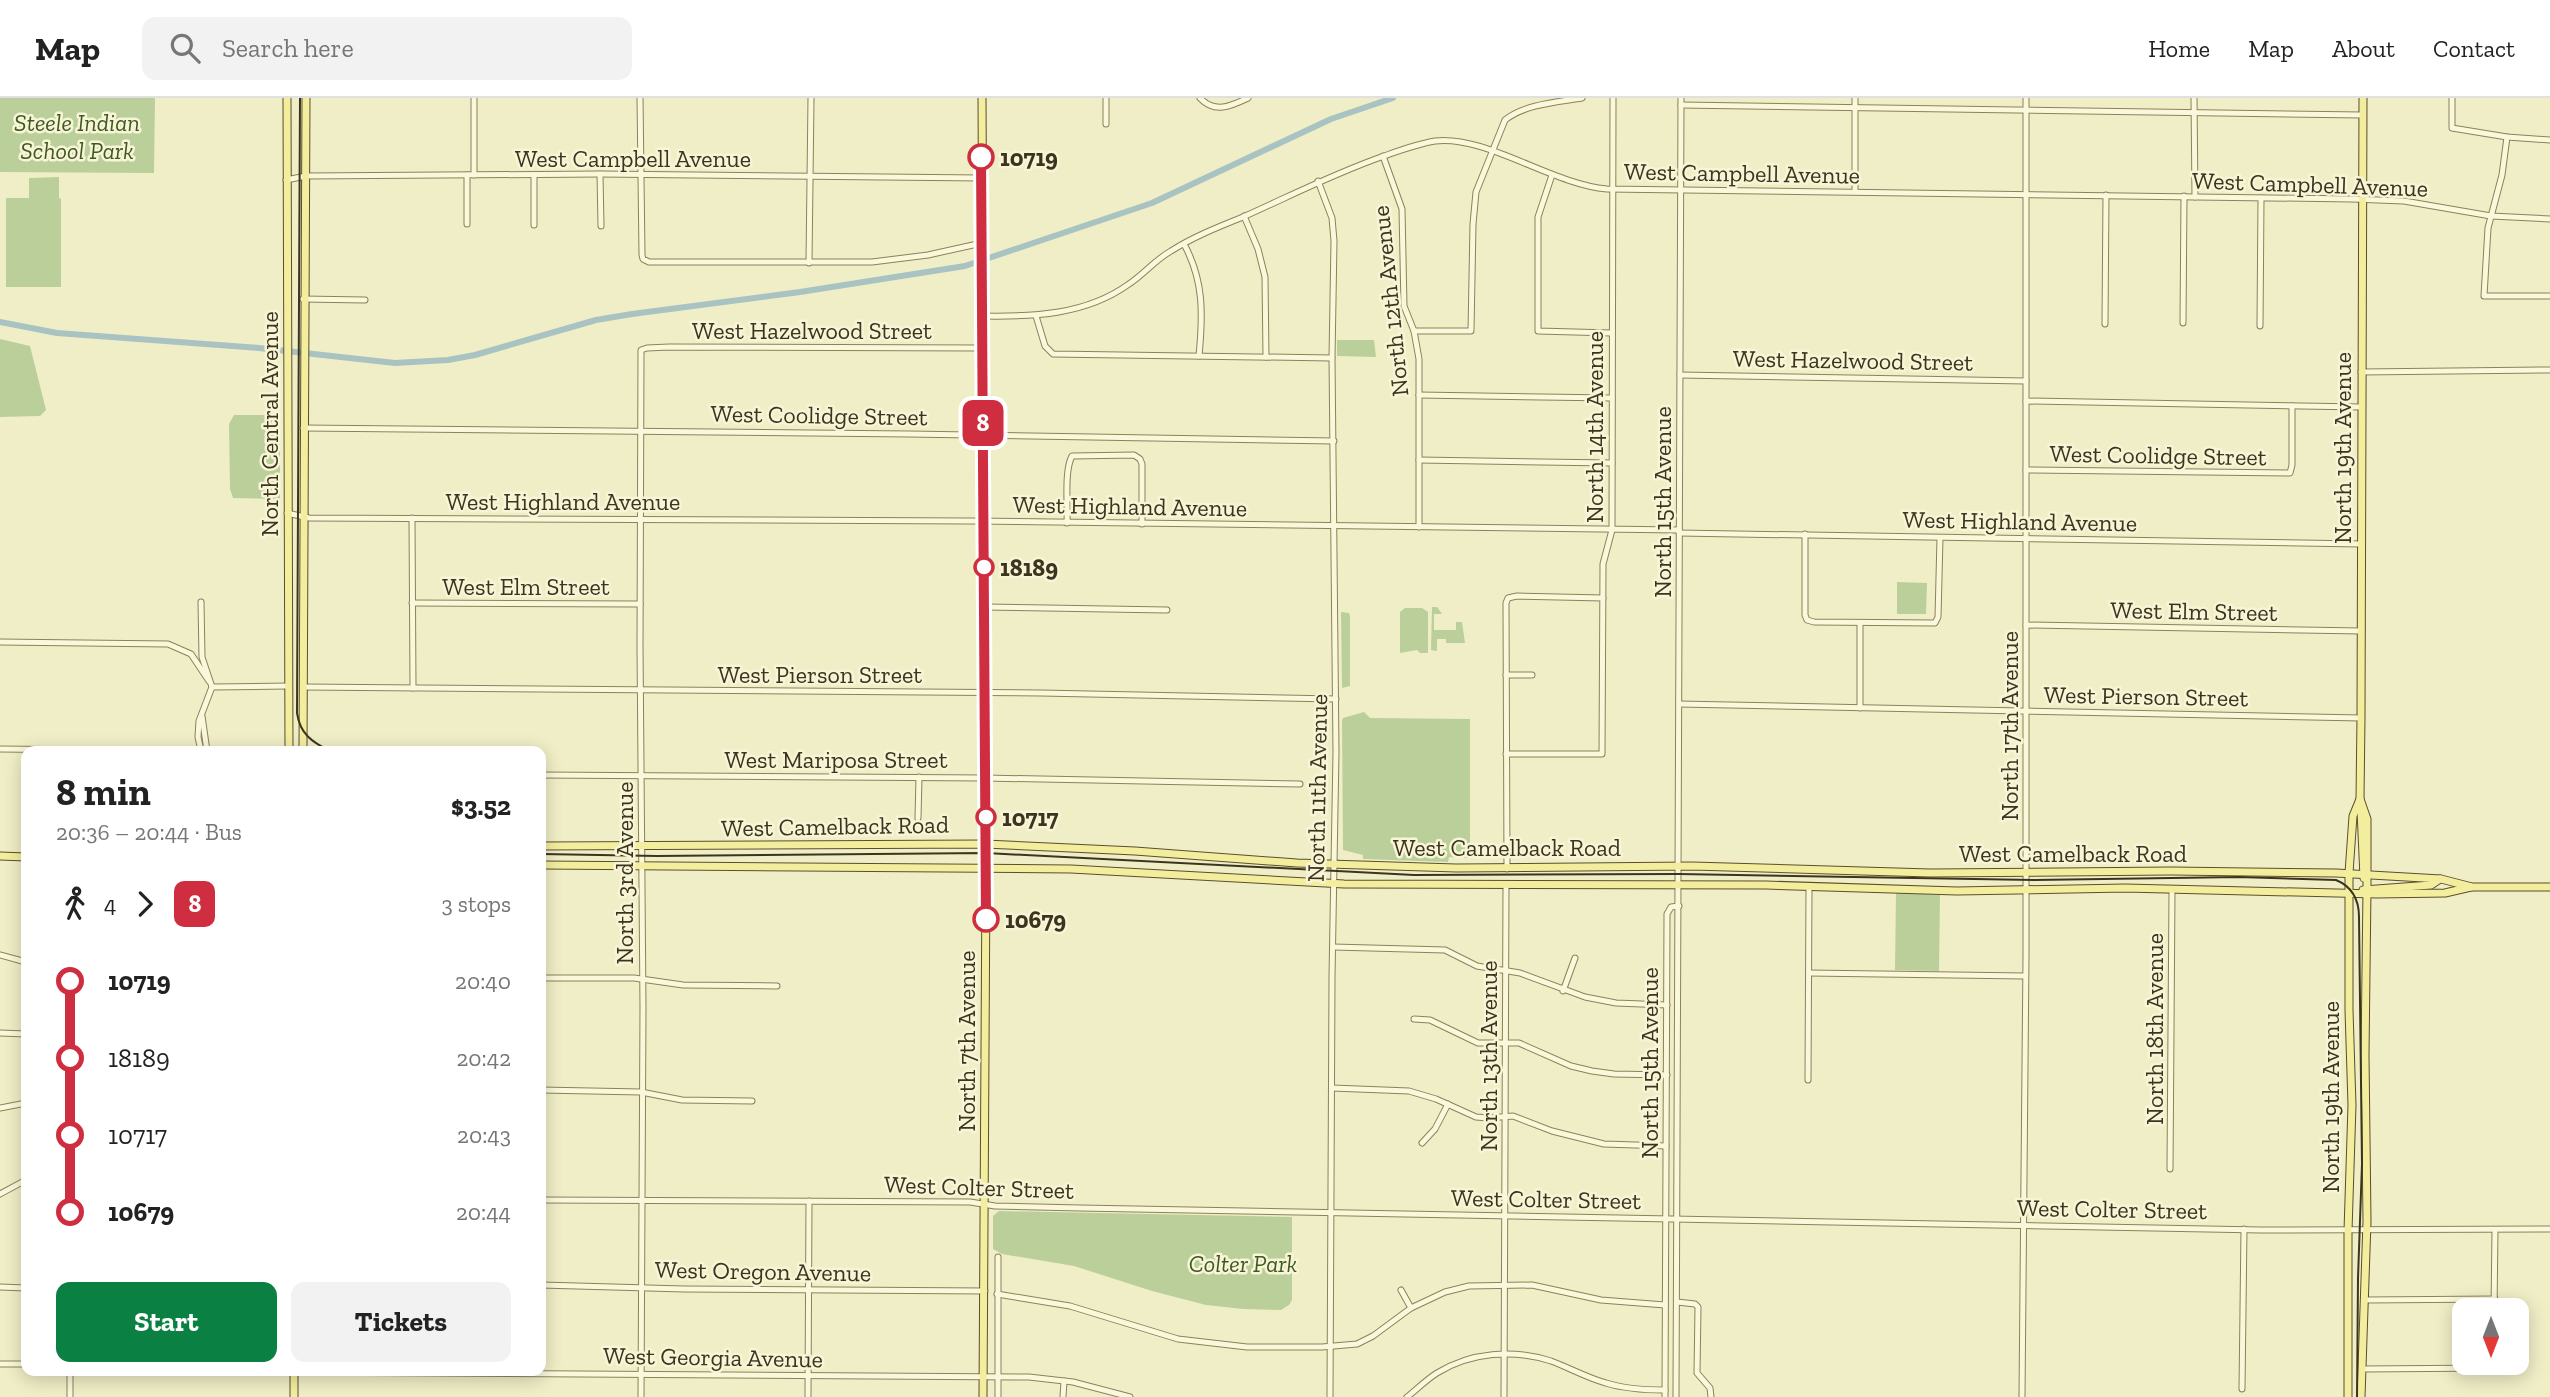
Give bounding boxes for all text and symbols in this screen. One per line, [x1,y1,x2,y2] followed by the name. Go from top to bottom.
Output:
[142,17,632,80] search box
[35,29,100,68] text: Map
[166,29,204,67] icon: search
[222,32,354,64] text: Search here
[2148,34,2210,63] text: Home
[2248,34,2294,63] text: Map
[2332,34,2395,63] text: About
[2433,34,2515,63] text: Contact
[14,108,140,165] park label: Steele Indian School Park
[1000,143,1058,172] place label: 10719
[515,144,751,173] street label: West Campbell Avenue
[968,144,994,170] marker: 10719
[1624,156,1860,190] street label: West Campbell Avenue
[2192,165,2428,203] street label: West Campbell Avenue
[1366,204,1414,398] street label: North 12th Avenue
[255,311,284,537] street label: North Central Avenue
[692,316,932,345] street label: West Hazelwood Street
[1580,331,1609,523] street label: North 14th Avenue
[1733,343,1973,377] street label: West Hazelwood Street
[2328,352,2357,544] street label: North 19th Avenue
[710,399,928,431] street label: West Coolidge Street
[960,400,1006,446] line badge: 8
[1648,406,1677,598] street label: North 15th Avenue
[977,408,989,437] text: 8
[2049,439,2267,471] street label: West Coolidge Street
[446,487,680,516] street label: West Highland Avenue
[1012,489,1248,523] street label: West Highland Avenue
[1902,504,2138,538] street label: West Highland Avenue
[1000,553,1058,582] place label: 18189
[974,557,994,577] marker: 18189
[442,572,610,601] street label: West Elm Street
[2110,595,2278,627] street label: West Elm Street
[1995,631,2024,821] street label: North 17th Avenue
[718,660,922,689] street label: West Pierson Street
[2043,680,2249,712] street label: West Pierson Street
[1301,694,1333,882] street label: North 11th Avenue
[724,745,948,774] street label: West Mariposa Street
[56,769,151,815] text: 8 min
[610,782,639,964] street label: North 3rd Avenue
[451,790,511,822] text: $3.52
[1002,803,1059,832] place label: 10717
[976,807,996,827] marker: 10717
[721,810,949,842] street label: West Camelback Road
[56,818,242,846] text: 20:36 – 20:44 · Bus
[1393,833,1621,862] street label: West Camelback Road
[1959,839,2187,868] street label: West Camelback Road
[56,885,94,923] icon: walk
[126,885,164,923] icon: forward
[188,889,201,918] text: 8
[104,890,116,918] text: 4
[441,890,511,918] text: 3 stops
[1005,905,1066,934] place label: 10679
[973,906,999,932] marker: 10679
[2140,933,2169,1125] street label: North 18th Avenue
[952,950,981,1132] street label: North 7th Avenue
[1474,961,1503,1151] street label: North 13th Avenue
[108,965,171,997] text: 10719
[455,967,511,995] text: 20:40
[1635,967,1664,1159] street label: North 15th Avenue
[2316,1001,2345,1193] street label: North 19th Avenue
[108,1042,170,1074] text: 18189
[457,1044,511,1072] text: 20:42
[108,1119,167,1151] text: 10717
[457,1121,511,1149] text: 20:43
[883,1169,1075,1205] street label: West Colter Street
[1451,1183,1641,1215] street label: West Colter Street
[2017,1193,2207,1225] street label: West Colter Street
[108,1196,174,1228] text: 10679
[456,1198,511,1226] text: 20:44
[1189,1249,1298,1278] park label: Colter Park
[655,1255,871,1287] street label: West Oregon Avenue
[56,1282,277,1362] button: Start
[291,1282,511,1362] button: Tickets
[2452,1298,2529,1376] north arrow
[2452,1298,2529,1375] map controls
[603,1341,823,1373] street label: West Georgia Avenue

